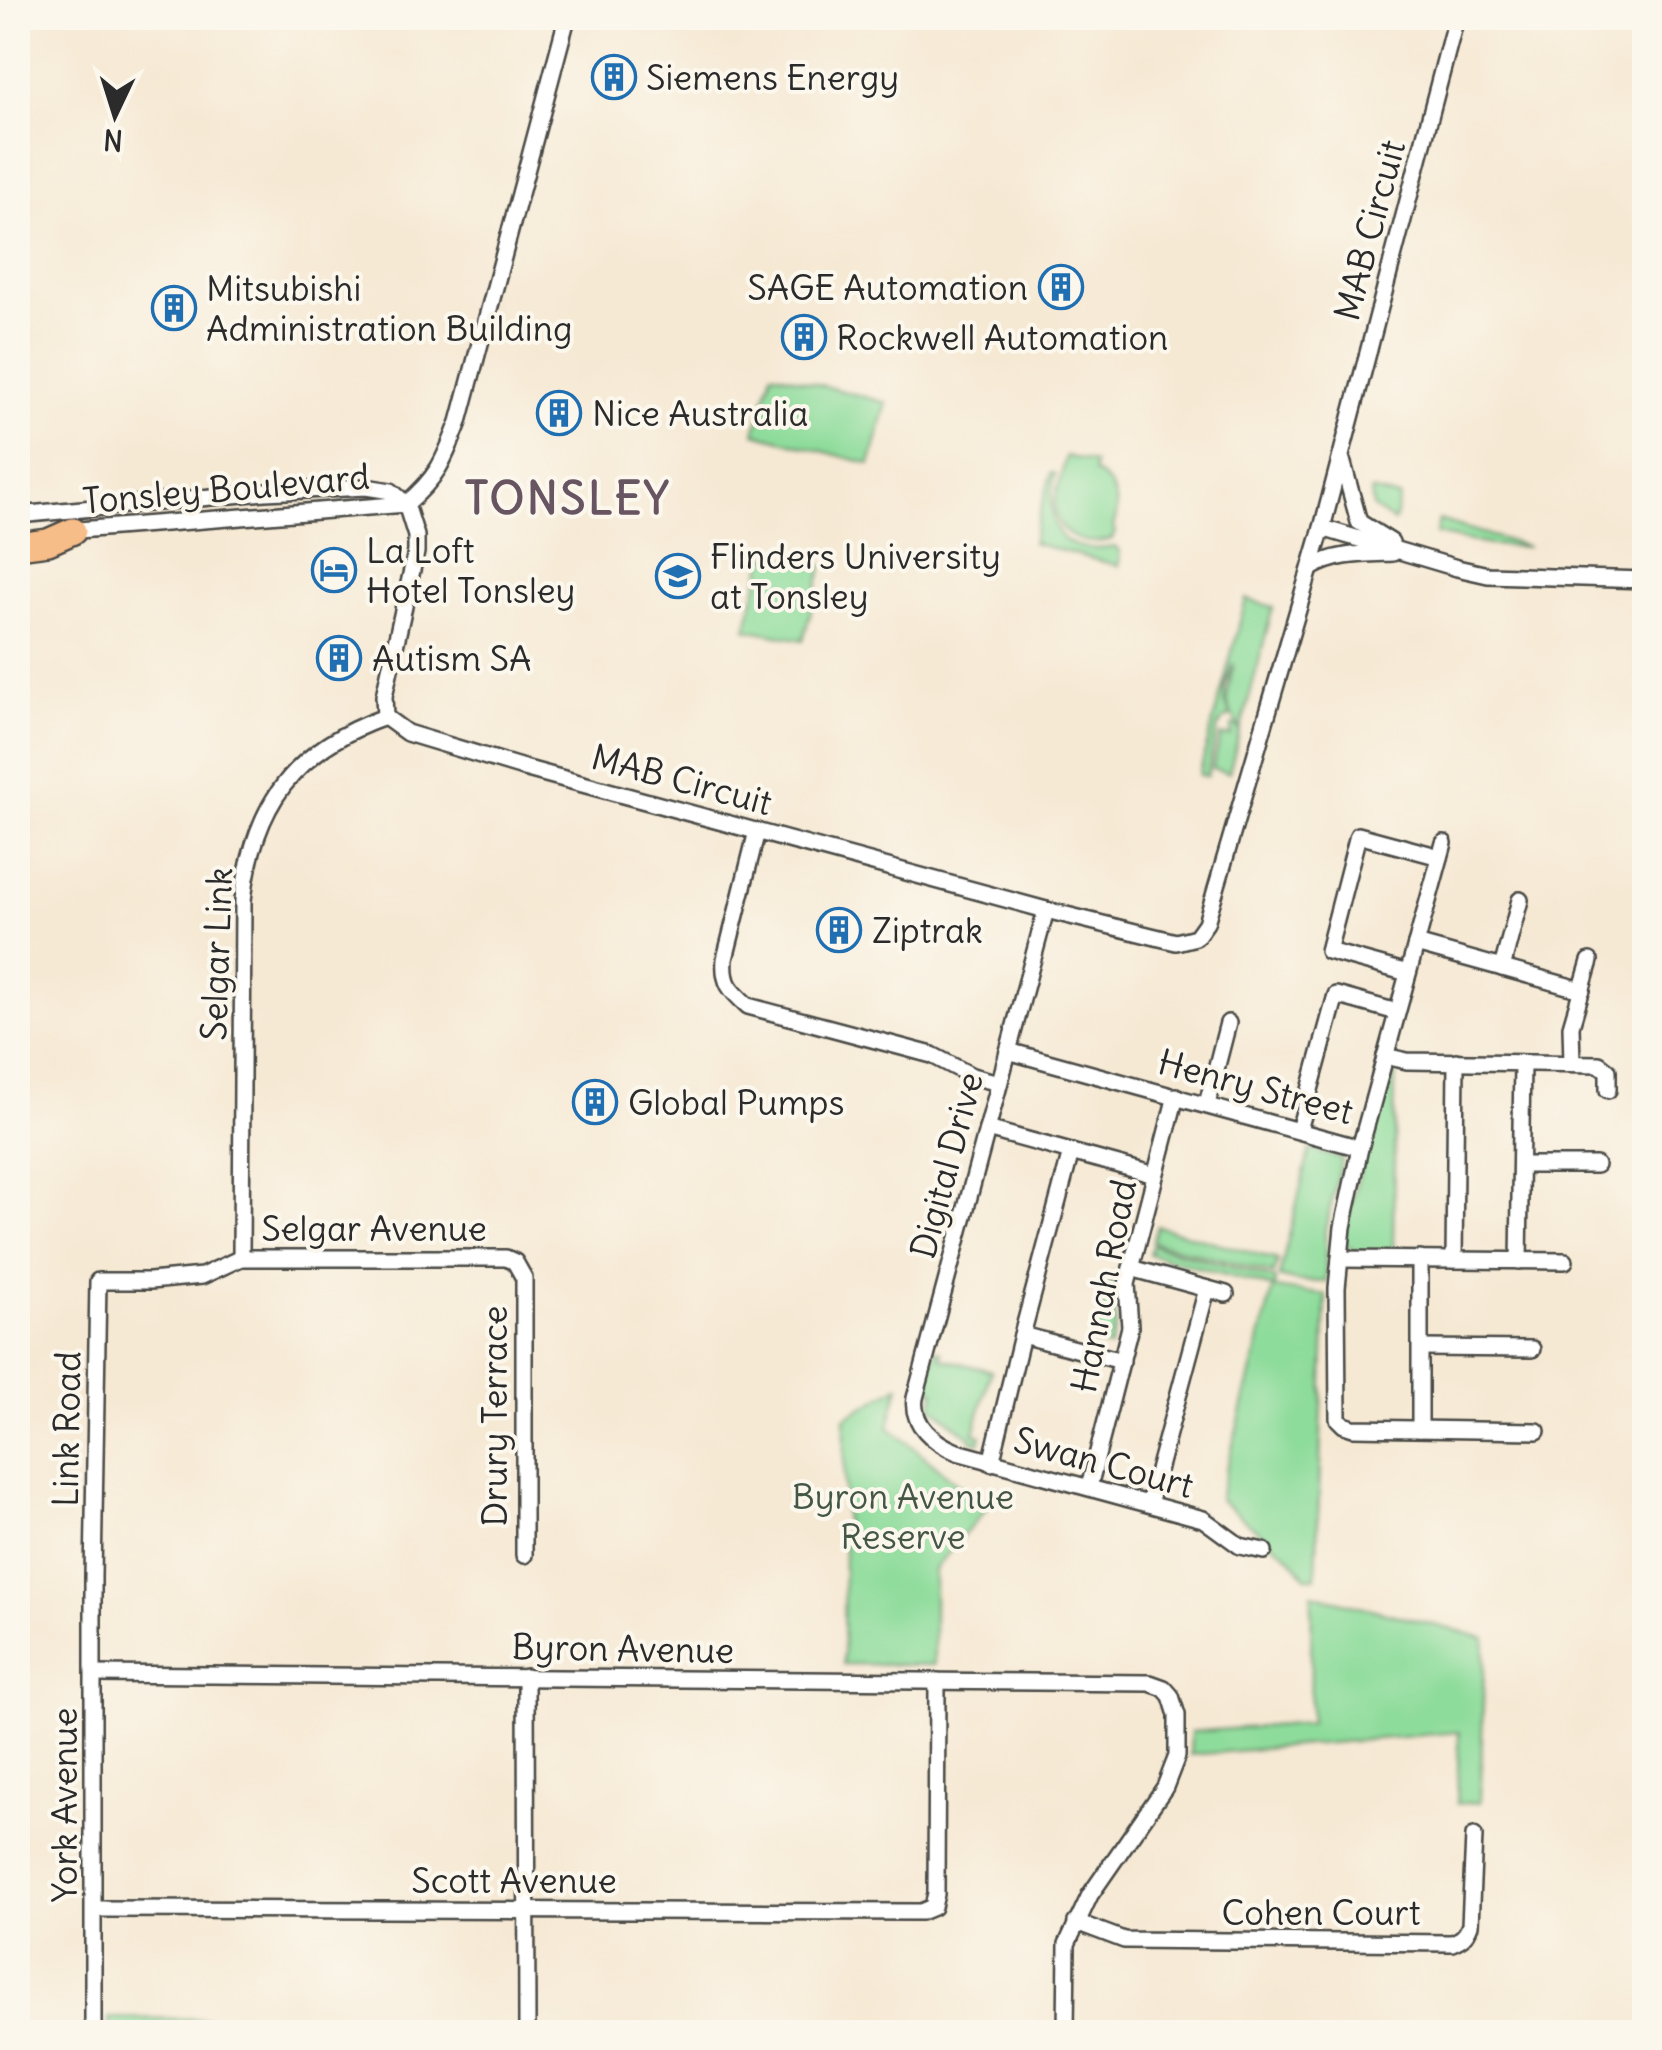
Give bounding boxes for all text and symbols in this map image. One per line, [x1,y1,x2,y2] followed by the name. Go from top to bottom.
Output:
[591,54,637,100] building icon: Siemens Energy
[646,55,899,99] place label: Siemens Energy
[65,65,165,165] north arrow
[102,121,124,159] text: N
[1324,135,1414,325] street label: MAB Circuit
[1038,264,1084,310] building icon: SAGE Automation
[747,265,1028,309] place label: SAGE Automation
[206,266,572,350] place label: Mitsubishi Administration Building
[151,285,197,331] building icon: Mitsubishi Administration Building
[781,314,827,360] building icon: Rockwell Automation
[836,315,1168,359] place label: Rockwell Automation
[536,390,582,436] building icon: Nice Australia
[592,391,808,435] place label: Nice Australia
[81,454,371,522] street label: Tonsley Boulevard
[465,470,671,526] district label: TONSLEY
[366,528,575,612] place label: La Loft Hotel Tonsley
[710,534,1001,618] place label: Flinders University at Tonsley
[311,547,357,593] hotel icon: La Loft Hotel Tonsley
[655,553,701,599] school or university icon: Flinders University at Tonsley
[316,635,362,681] building icon: Autism SA
[372,636,531,680] place label: Autism SA
[587,734,777,824] street label: MAB Circuit
[191,867,241,1041] street label: Selgar Link
[816,907,862,953] building icon: Ziptrak
[872,908,983,952] place label: Ziptrak
[1154,1039,1358,1133] street label: Henry Street
[900,1067,992,1263] street label: Digital Drive
[572,1079,618,1125] building icon: Global Pumps
[628,1080,844,1124] place label: Global Pumps
[1061,1176,1145,1396] street label: Hannah Road
[261,1206,487,1250] street label: Selgar Avenue
[472,1306,516,1526] street label: Drury Terrace
[43,1351,89,1507] street label: Link Road
[1009,1417,1199,1507] street label: Swan Court
[792,1474,1014,1558] park label: Byron Avenue Reserve
[511,1624,735,1672] street label: Byron Avenue
[42,1708,86,1902] street label: York Avenue
[411,1858,617,1902] street label: Scott Avenue
[1222,1890,1421,1934] street label: Cohen Court

